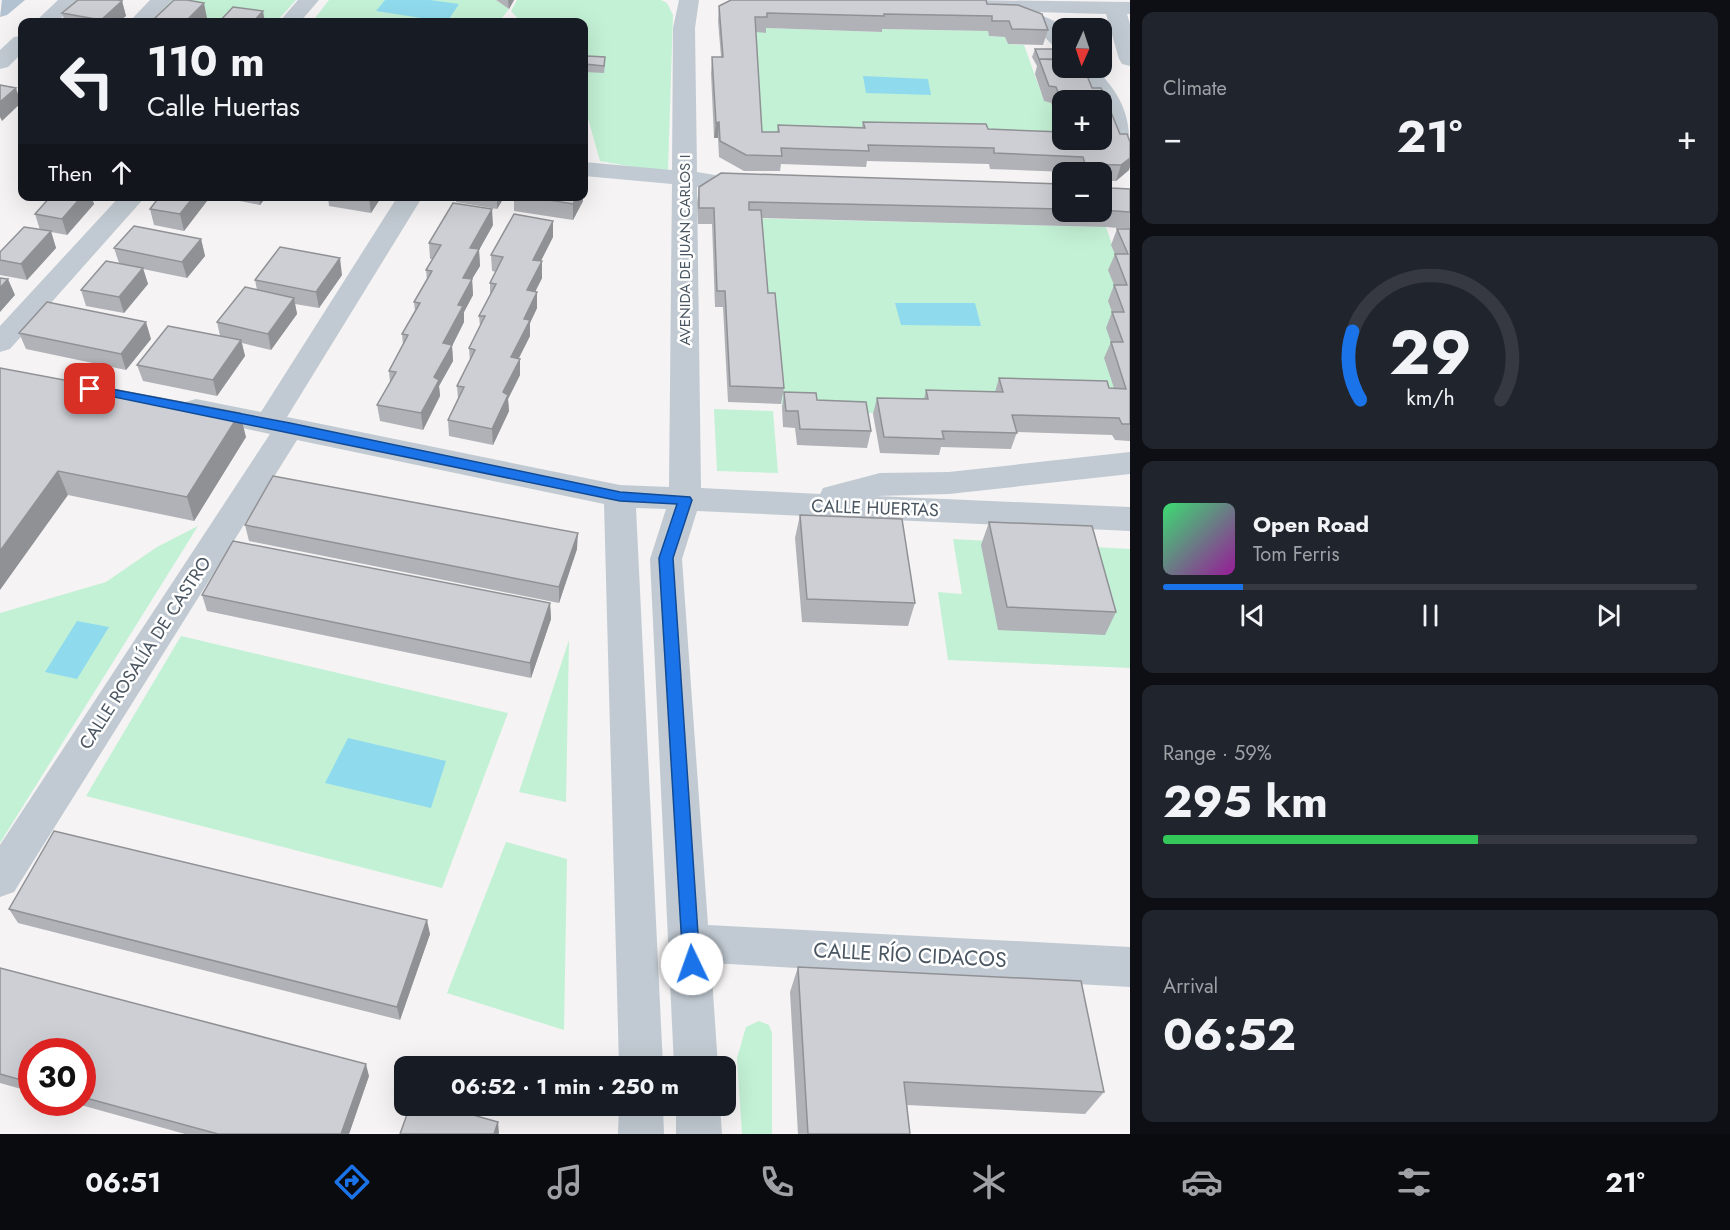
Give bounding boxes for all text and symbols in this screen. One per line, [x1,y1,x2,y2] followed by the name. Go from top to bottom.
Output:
[1052,18,1112,78] north arrow
[1052,18,1112,222] map controls
[147,31,265,92] text: 110 m
[48,42,126,120] icon: left
[1163,74,1227,103] text: Climate
[147,87,300,126] text: Calle Huertas
[1052,90,1112,150] button: +
[1397,104,1462,169] text: 21°
[1163,114,1182,161] text: −
[1677,114,1697,161] text: +
[674,155,696,345] street label: AVENIDA DE JUAN CARLOS I
[105,156,138,189] icon: ahead
[48,157,93,189] text: Then
[1052,162,1112,222] button: −
[1389,307,1471,397] text: 29
[64,363,115,414] pin
[73,372,106,405] icon: arrive
[1406,382,1454,413] text: km/h
[811,493,939,523] street label: CALLE HUERTAS
[1253,508,1369,540] text: Open Road
[1253,540,1340,569] text: Tom Ferris
[73,551,217,755] street label: CALLE ROSALÍA DE CASTRO
[1236,599,1269,632] icon: previous
[1414,599,1447,632] icon: pause
[1592,599,1625,632] icon: next
[1163,739,1272,768] text: Range · 59%
[1163,769,1328,834] text: 295 km
[660,932,724,996] position arrow
[813,935,1007,975] street label: CALLE RÍO CIDACOS
[1163,972,1218,1001] text: Arrival
[1163,1002,1296,1067] text: 06:52
[18,1038,96,1116] speed limit sign: 30
[451,1070,679,1102] text: 06:52 · 1 min · 250 m
[331,1161,373,1203] icon: directions
[544,1161,586,1203] icon: music
[756,1161,798,1203] icon: phone
[968,1161,1010,1203] icon: climate
[1181,1161,1223,1203] icon: car
[1393,1161,1435,1203] icon: filters
[85,1163,161,1202] text: 06:51
[1605,1163,1645,1202] text: 21°

